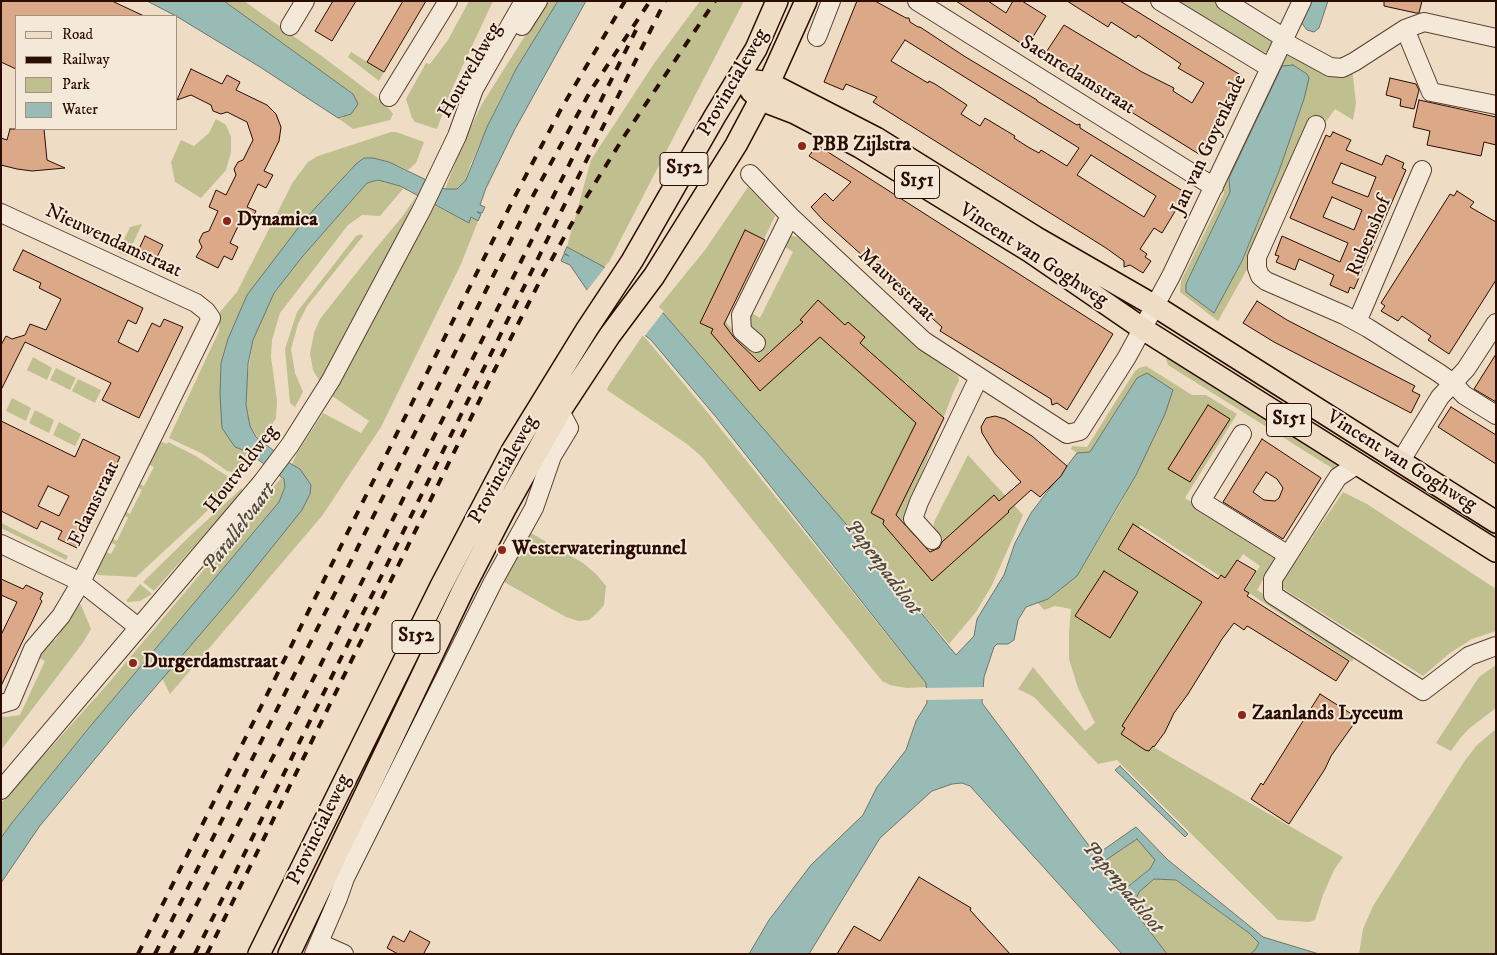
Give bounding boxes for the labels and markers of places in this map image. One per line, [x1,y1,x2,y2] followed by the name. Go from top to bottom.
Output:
[812,134,911,158] place label: PBB Zijlstra
[796,140,808,152] marker: PBB Zijlstra
[237,209,318,233] place label: Dynamica
[221,215,233,227] marker: Dynamica
[512,538,687,562] place label: Westerwateringtunnel
[496,544,508,556] marker: Westerwateringtunnel
[143,651,278,675] place label: Durgerdamstraat
[127,657,139,669] marker: Durgerdamstraat
[1252,703,1403,727] place label: Zaanlands Lyceum
[1236,709,1248,721] marker: Zaanlands Lyceum

